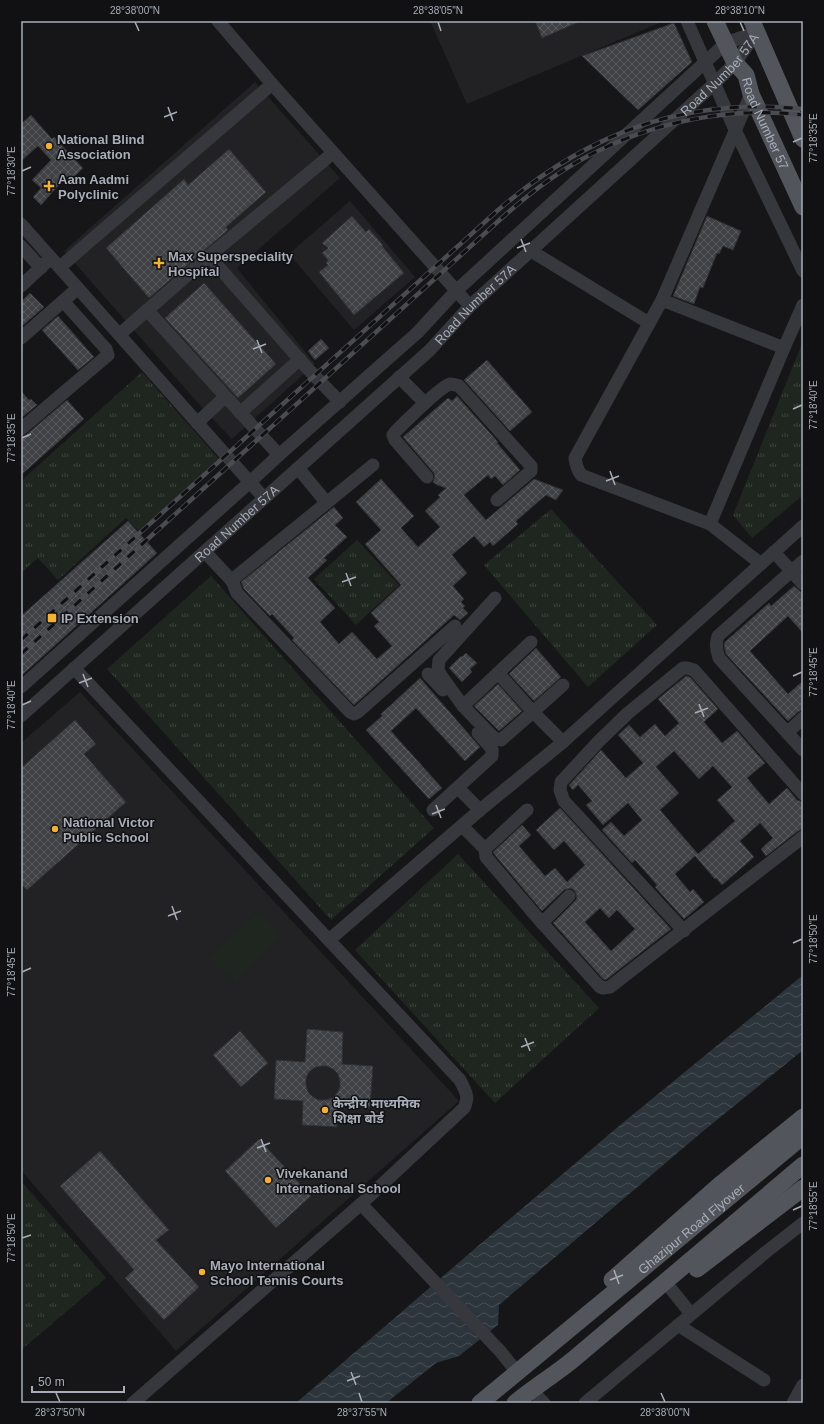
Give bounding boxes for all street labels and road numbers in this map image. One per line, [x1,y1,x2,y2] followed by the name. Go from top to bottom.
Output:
[677,30,762,119] street label: Road Number 57A
[739,76,792,172] street label: Road Number 57
[432,261,519,348] street label: Road Number 57A
[192,482,282,565] street label: Road Number 57A
[635,1180,748,1277] street label: Ghazipur Road Flyover

